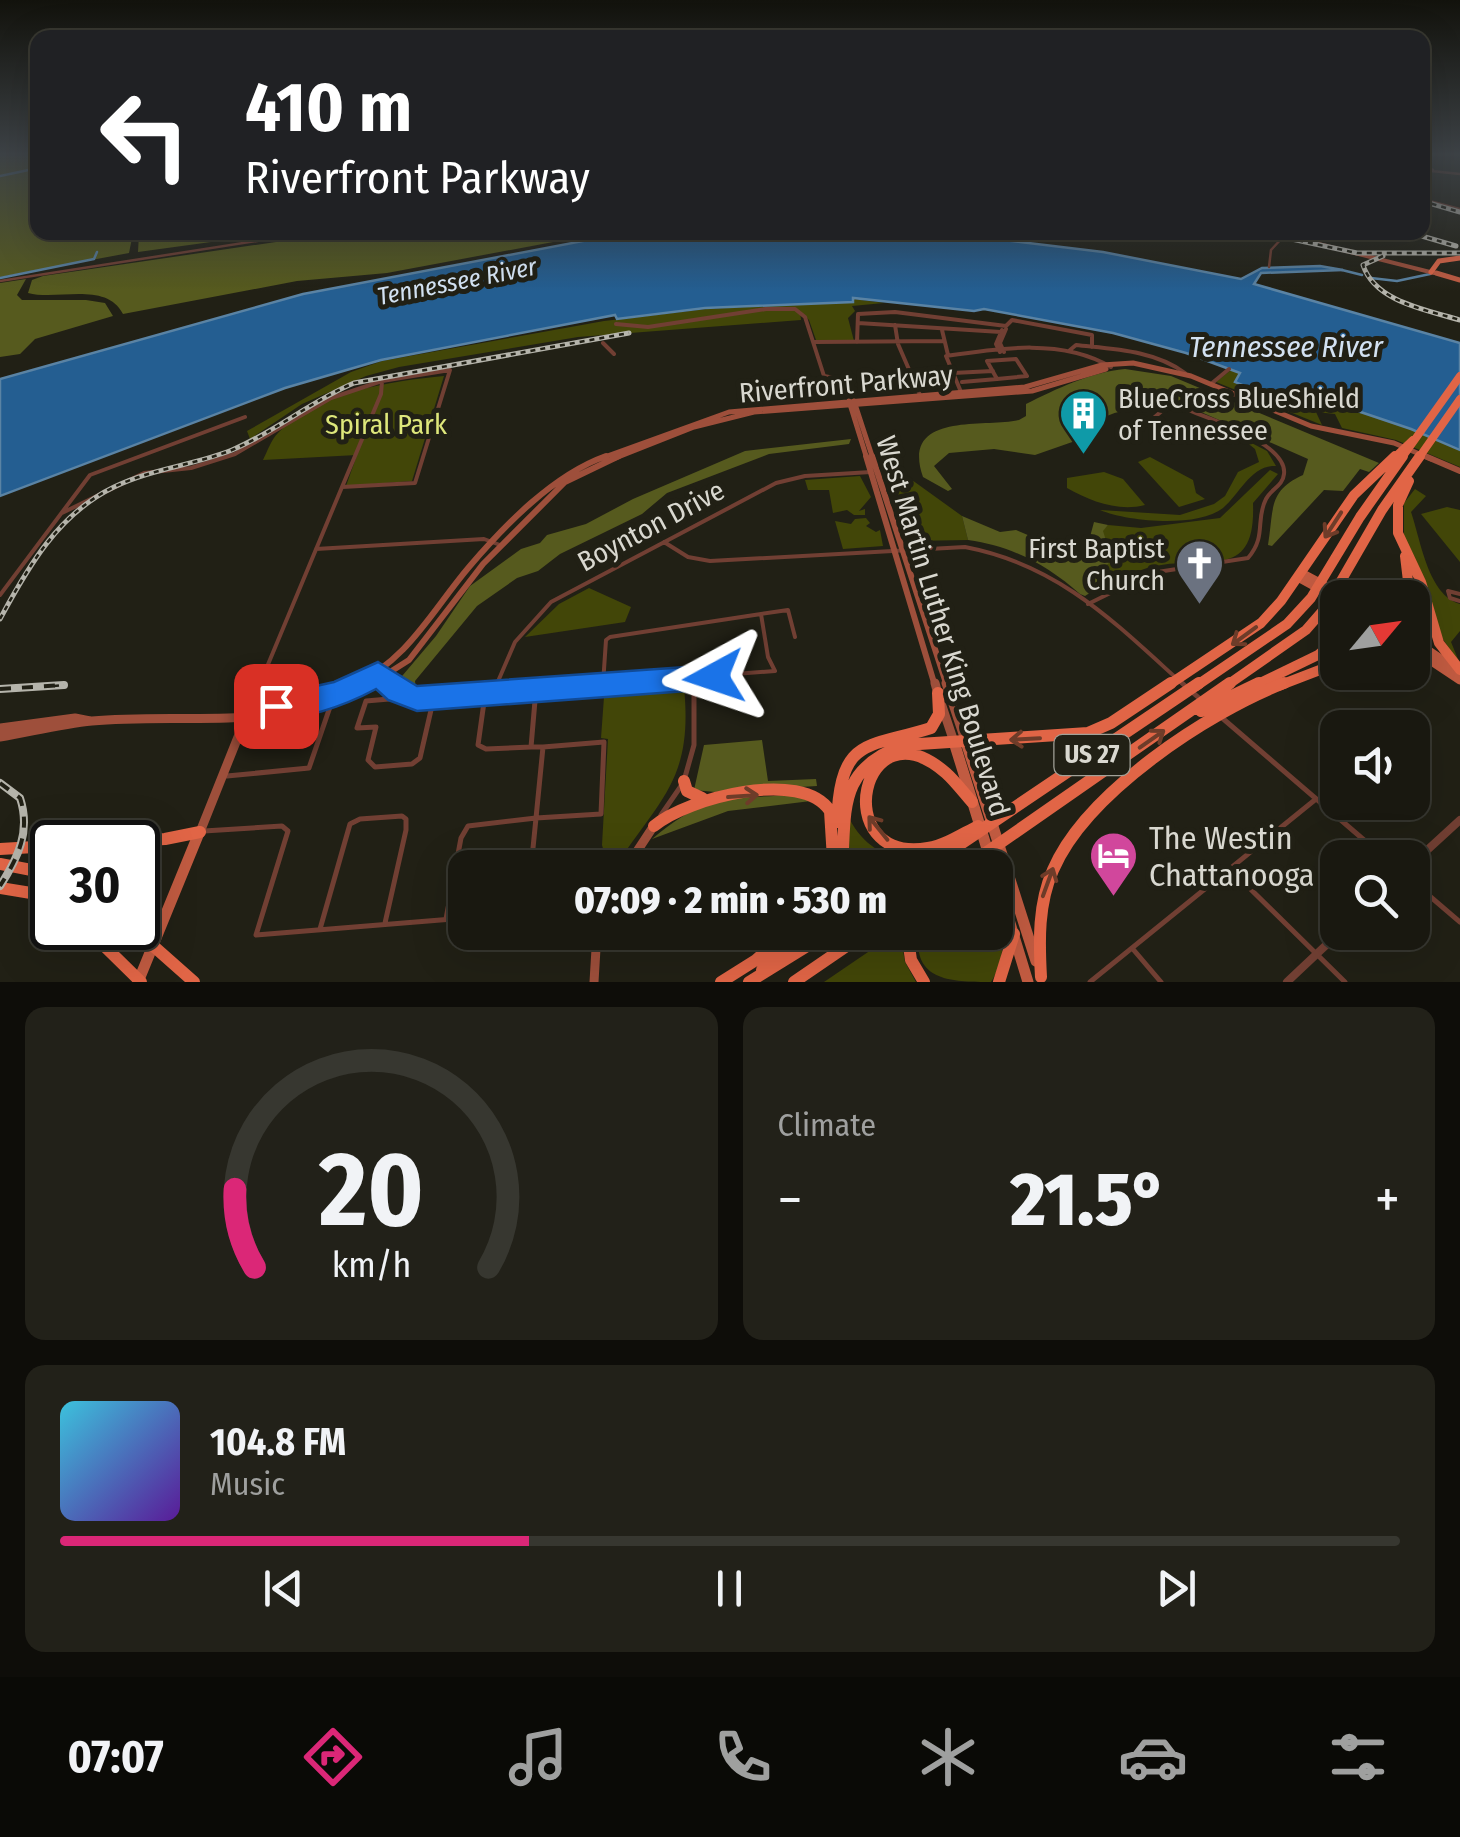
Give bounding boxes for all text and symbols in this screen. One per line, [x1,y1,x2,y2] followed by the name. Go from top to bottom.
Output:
[245,66,412,150] text: 410 m
[80,70,210,200] icon: left
[245,151,590,205] text: Riverfront Parkway
[375,252,540,312] water label: Tennessee River
[1189,329,1385,365] water label: Tennessee River
[738,358,955,410] street label: Riverfront Parkway
[1118,382,1360,447] place label: BlueCross BlueShield of Tennessee
[1057,388,1109,456] building icon: BlueCross BlueShield of Tennessee
[325,408,448,441] park label: Spiral Park
[869,432,1017,820] street label: West Martin Luther King Boulevard
[572,474,730,578] street label: Boynton Drive
[1322,510,1343,539] one-way arrow
[1028,532,1166,597] place label: First Baptist Church
[1174,538,1226,606] church icon: First Baptist Church
[1320,580,1430,690] north arrow
[1320,580,1430,950] map controls
[662,625,766,729] position arrow
[1231,625,1258,646] one-way arrow
[234,664,319,749] pin
[249,679,304,734] icon: arrive
[1320,710,1430,820] button: sound
[1138,729,1165,750] one-way arrow
[1010,730,1042,749] one-way arrow
[1054,735,1130,775] road number: US 27
[726,786,759,805] one-way arrow
[867,816,889,842] one-way arrow
[1149,819,1315,894] place label: The Westin Chattanooga
[30,820,160,950] speed limit sign: 30
[1088,830,1140,898] hotel icon: The Westin Chattanooga
[1320,840,1430,950] button: search
[1041,867,1059,897] one-way arrow
[574,877,887,923] text: 07:09 · 2 min · 530 m
[778,1106,876,1144] text: Climate
[318,1128,424,1253] text: 20
[1010,1155,1167,1245] text: 21.5°
[778,1167,802,1233] text: −
[1375,1167,1400,1233] text: +
[331,1244,411,1286] text: km/h
[210,1419,346,1465] text: 104.8 FM
[210,1465,285,1503] text: Music
[256,1561,311,1616] icon: previous
[702,1561,757,1616] icon: pause
[1149,1561,1204,1616] icon: next
[298,1722,368,1792] icon: directions
[503,1722,573,1792] icon: music
[708,1722,778,1792] icon: phone
[913,1722,983,1792] icon: climate
[1118,1722,1188,1792] icon: car
[1323,1722,1393,1792] icon: filters
[67,1730,164,1784] text: 07:07

